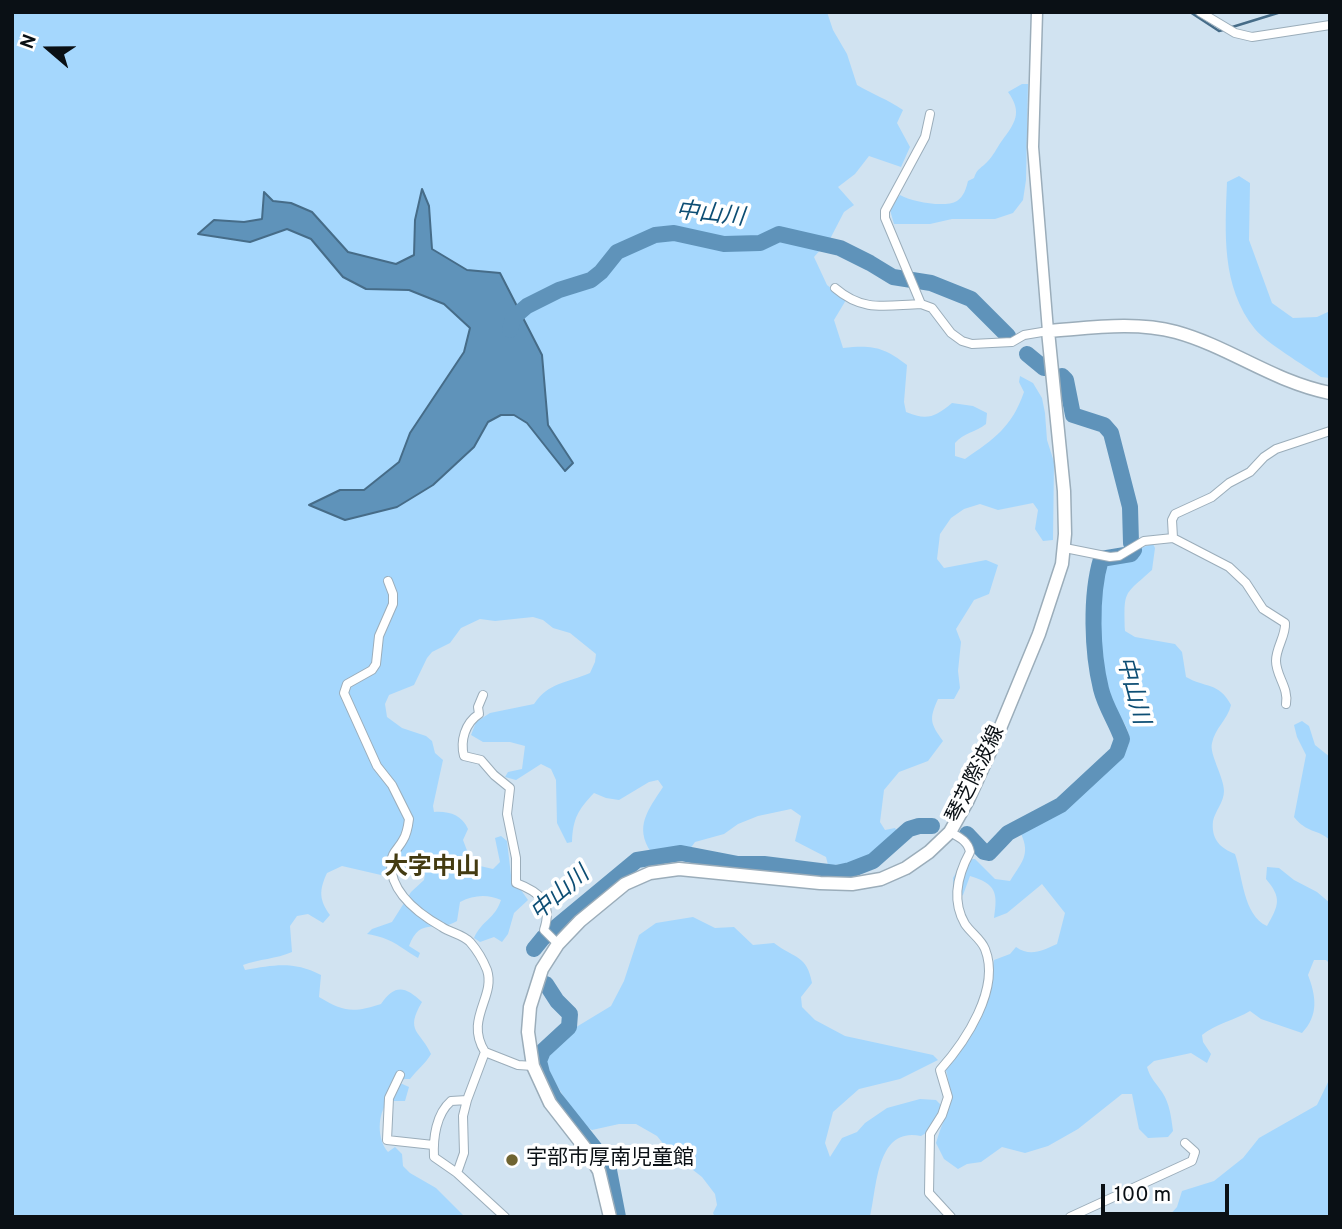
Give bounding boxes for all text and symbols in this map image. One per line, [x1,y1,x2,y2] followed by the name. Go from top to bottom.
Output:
[14,14,84,84] north arrow
[16,31,43,52] text: N
[674,199,746,233] water label: 中山川
[1109,654,1153,728] water label: 中山川
[943,722,1011,828] street label: 琴芝際波線
[384,855,480,883] district label: 大字中山
[526,862,596,928] water label: 中山川
[526,1147,694,1173] place label: 宇部市厚南児童館
[504,1152,520,1168] marker: 宇部市厚南児童館
[1104,1170,1232,1214] scale bar
[1114,1182,1171,1209] text: 100 m

